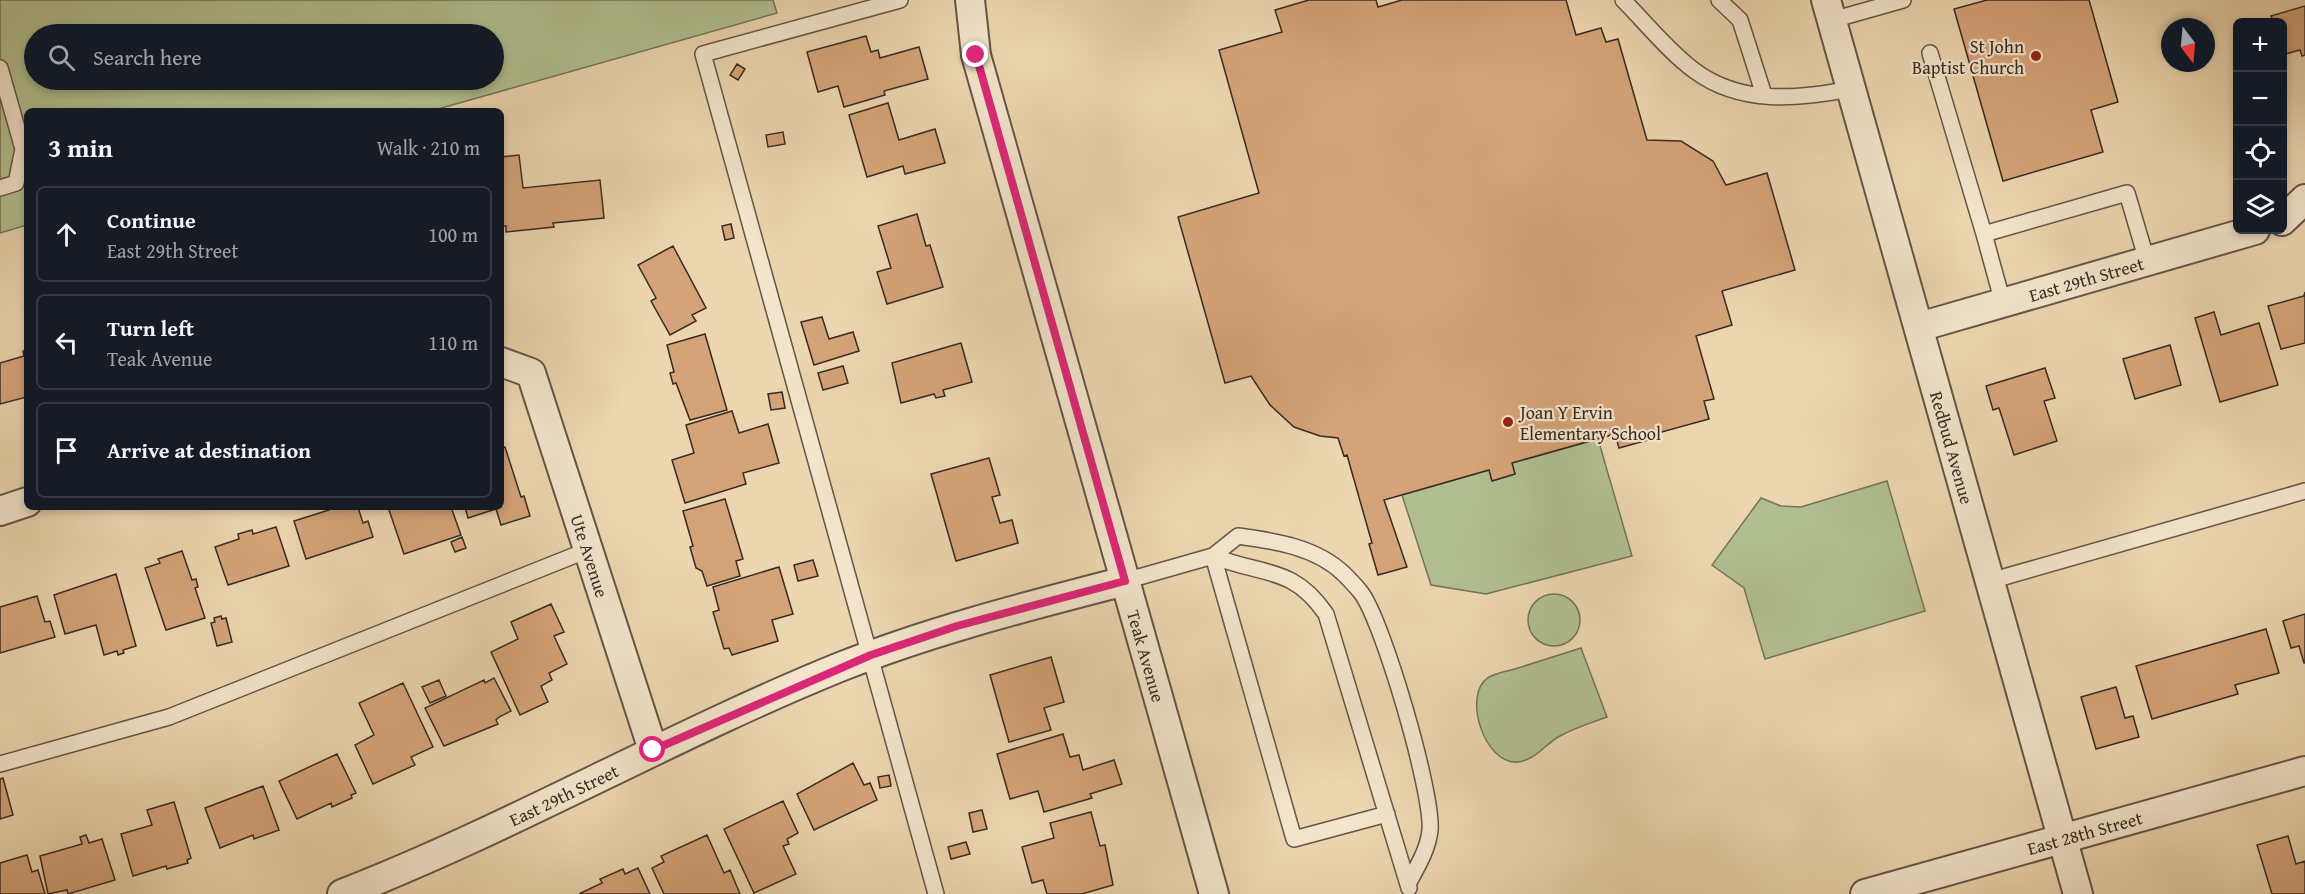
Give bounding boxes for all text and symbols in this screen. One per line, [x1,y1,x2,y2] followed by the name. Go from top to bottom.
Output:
[2161,18,2215,72] north arrow
[2233,18,2287,234] map controls
[2233,18,2287,72] button: +
[24,24,504,90] search box
[1912,33,2024,81] place label: St John Baptist Church
[45,41,78,74] icon: search
[93,41,202,73] text: Search here
[962,41,988,67] route end
[2029,49,2043,63] marker: St John Baptist Church
[2233,72,2287,126] button: −
[2233,126,2287,180] button: locate
[48,128,113,167] text: 3 min
[377,133,480,162] text: Walk · 210 m
[2233,180,2287,234] button: layers
[107,204,196,236] text: Continue
[50,218,83,251] icon: ahead
[428,220,478,249] text: 100 m
[107,236,239,265] text: East 29th Street
[2026,249,2147,308] street label: East 29th Street
[107,312,194,344] text: Turn left
[50,326,83,359] icon: left
[428,328,478,357] text: 110 m
[107,344,212,373] text: Teak Avenue
[1923,388,1981,507] street label: Redbud Avenue
[1518,399,1661,447] place label: Joan Y Ervin Elementary School
[1501,415,1515,429] marker: Joan Y Ervin Elementary School
[50,434,83,467] icon: arrive
[107,434,311,466] text: Arrive at destination
[564,511,616,601] street label: Ute Avenue
[1121,607,1172,705] street label: Teak Avenue
[639,736,665,762] route start
[505,757,624,833] street label: East 29th Street
[2024,803,2146,862] street label: East 28th Street

